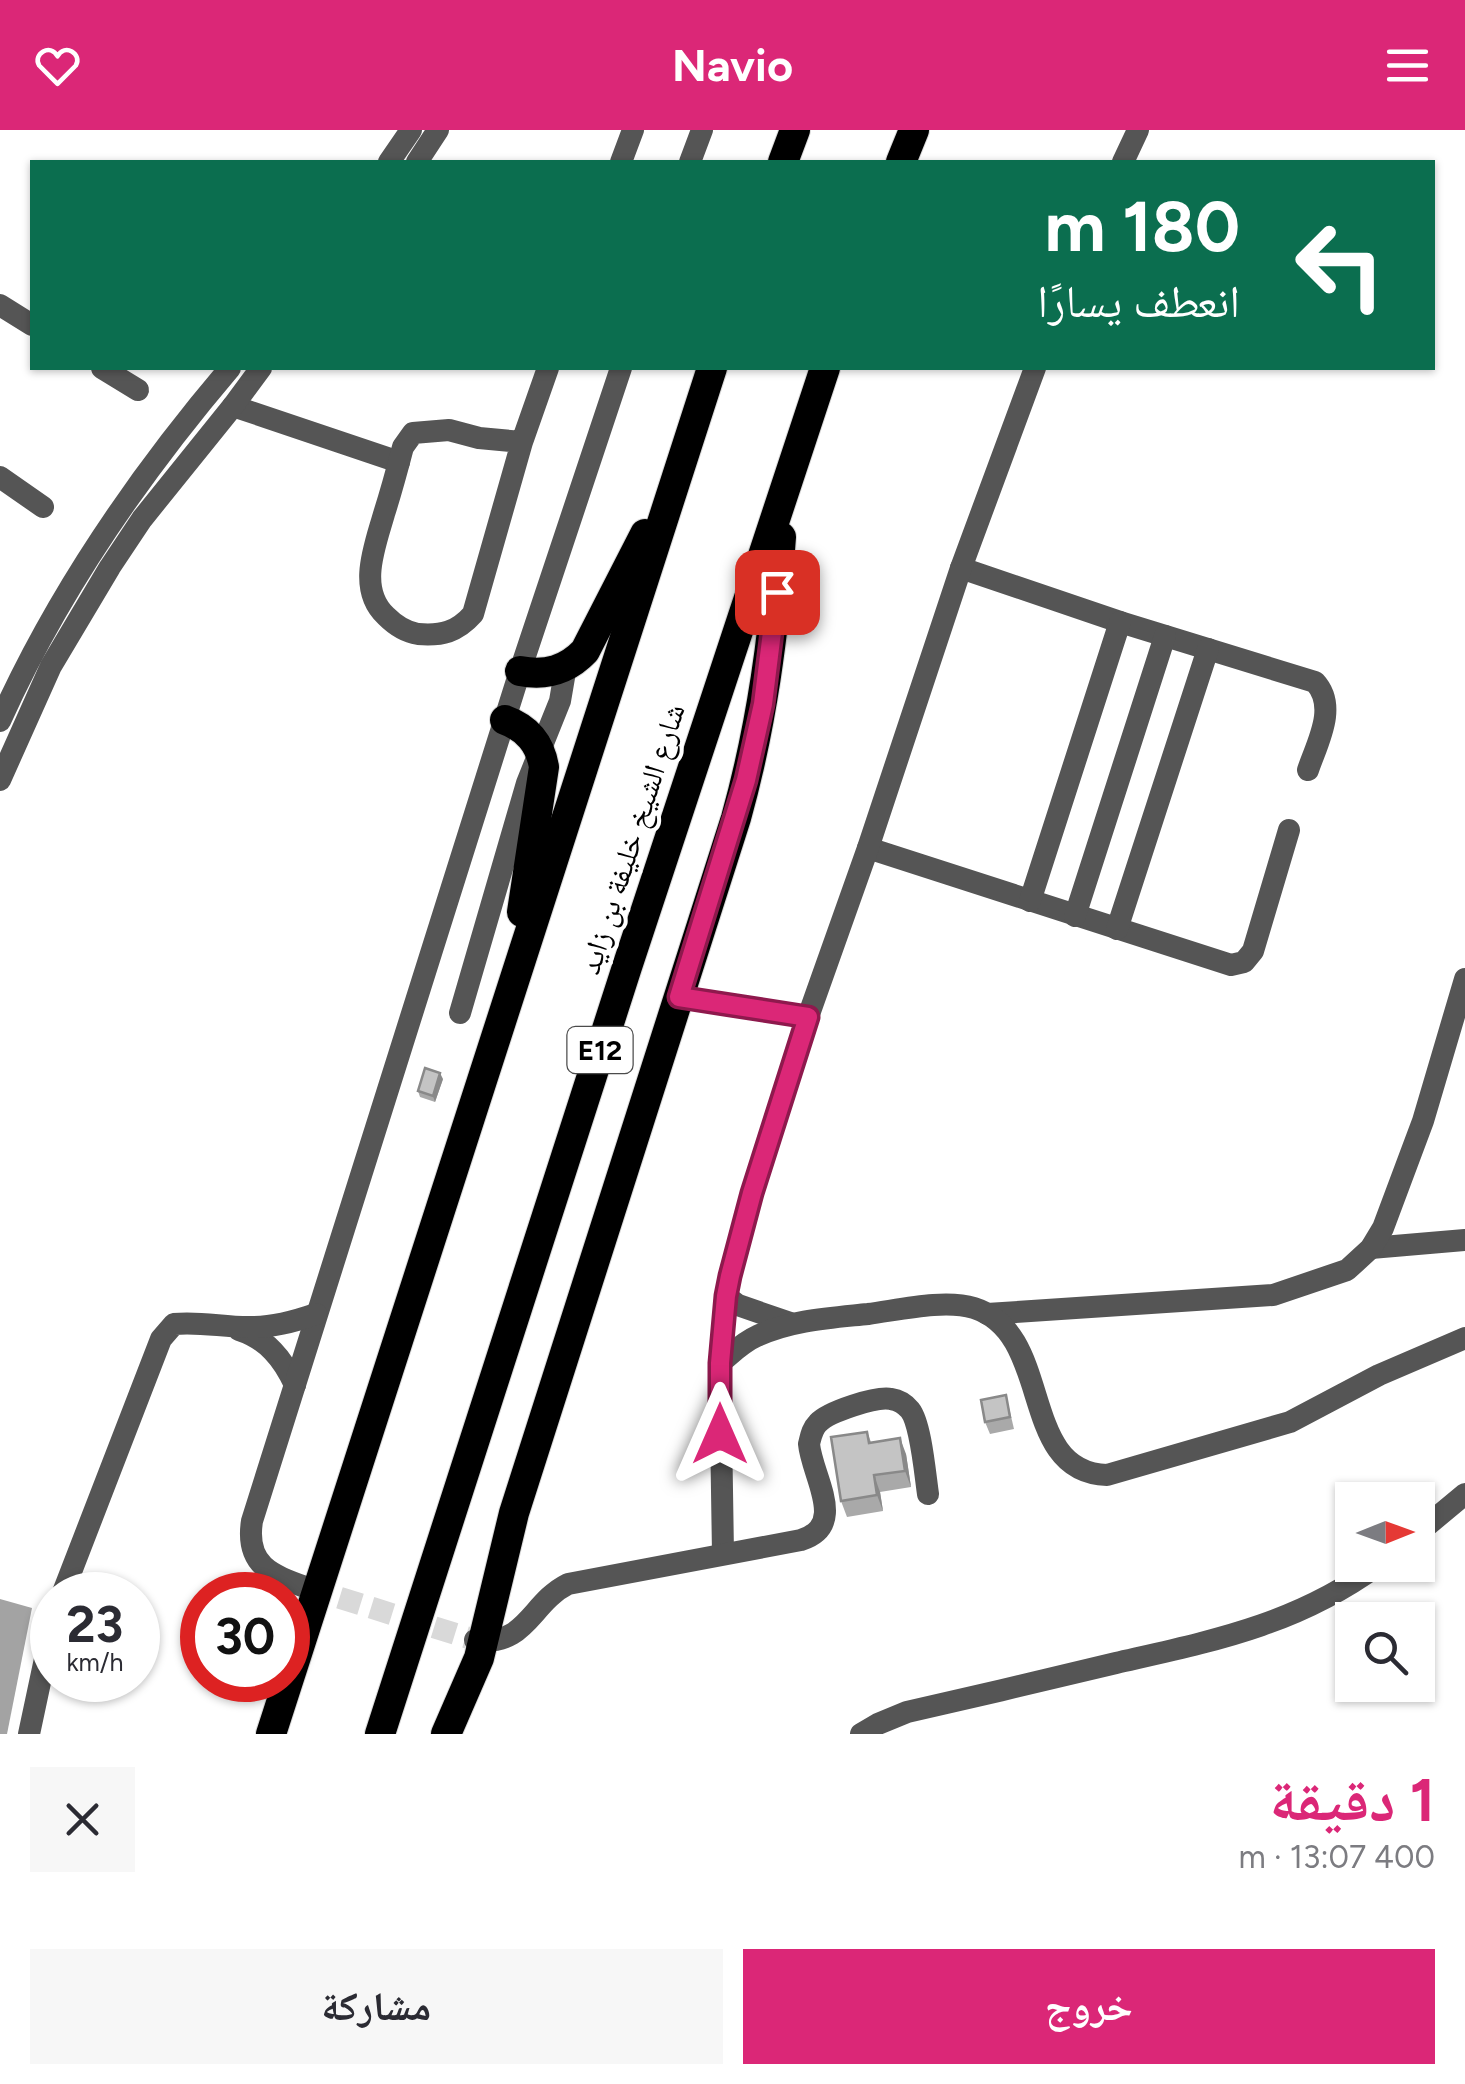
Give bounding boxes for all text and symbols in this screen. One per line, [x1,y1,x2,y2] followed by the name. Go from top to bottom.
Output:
[30,38,85,93] icon: heart
[672,38,793,92] text: Navio
[1380,38,1435,93] icon: menu
[1045,184,1240,269] text: 180 m
[1275,200,1405,330] icon: left
[1037,274,1240,328] text: انعطف يسارًا
[735,550,820,635] pin
[750,565,805,620] icon: arrive
[570,699,694,979] street label: شارع الشيخ خليفة بن زايد
[568,1027,632,1073] road number: E12
[668,1382,772,1486] position arrow
[1335,1482,1435,1582] north arrow
[1335,1482,1435,1702] map controls
[180,1572,310,1702] speed limit sign: 30
[67,1594,123,1655] text: 23
[1335,1602,1435,1702] button: search
[66,1647,124,1677] text: km/h
[1269,1764,1435,1836] text: 1 دقيقة
[30,1767,135,1872] button: close
[1239,1838,1435,1876] text: 400 m · 13:07
[30,1949,723,2064] button: مشاركة
[743,1949,1435,2064] button: خروج

